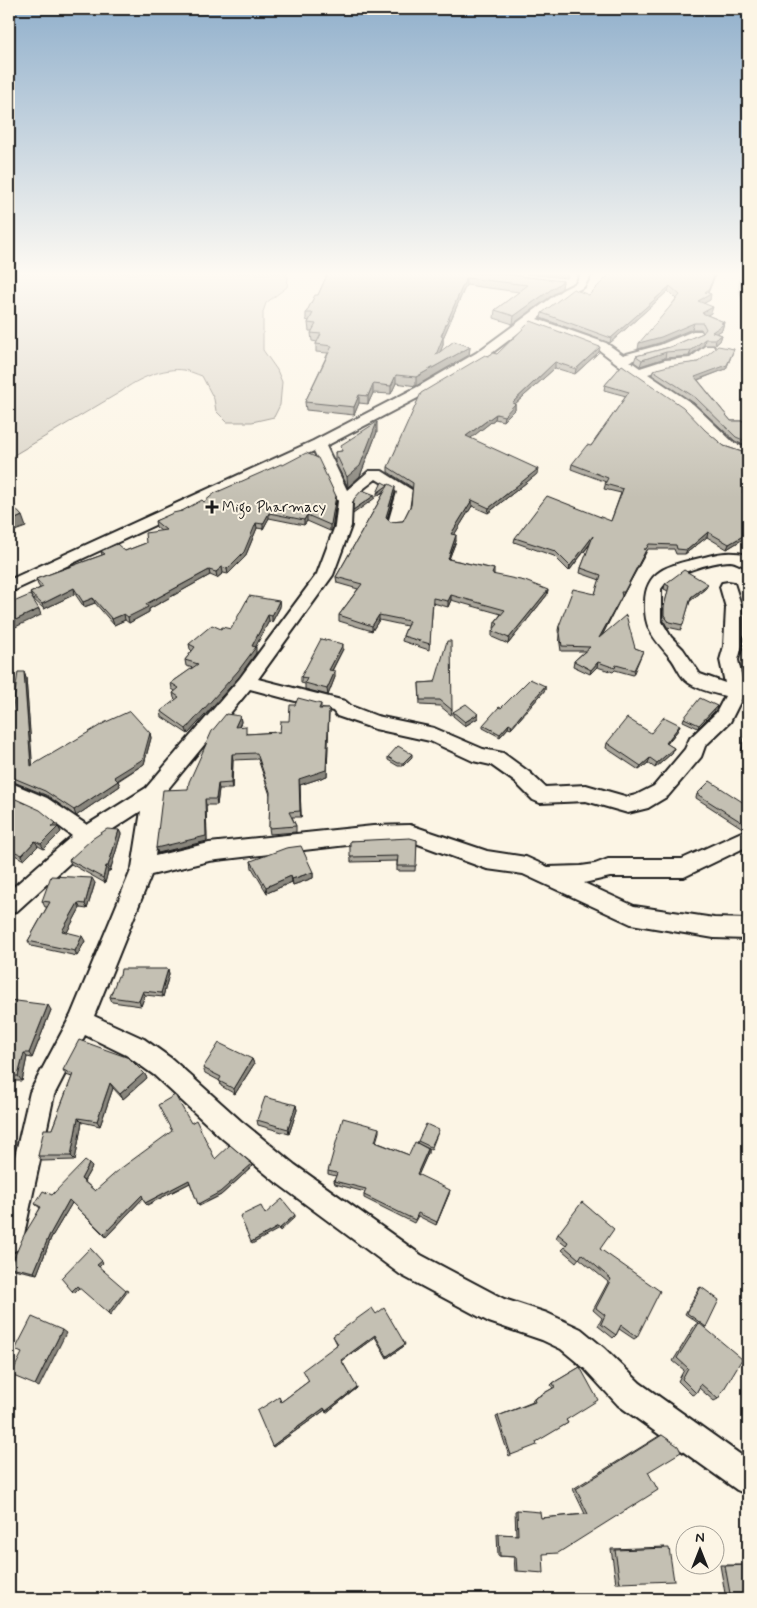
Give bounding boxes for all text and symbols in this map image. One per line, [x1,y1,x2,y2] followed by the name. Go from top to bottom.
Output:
[222,498,327,519] place label: Migo Pharmacy
[206,501,218,513] marker: Migo Pharmacy
[674,1526,724,1576] north arrow
[695,1529,705,1547] text: N

